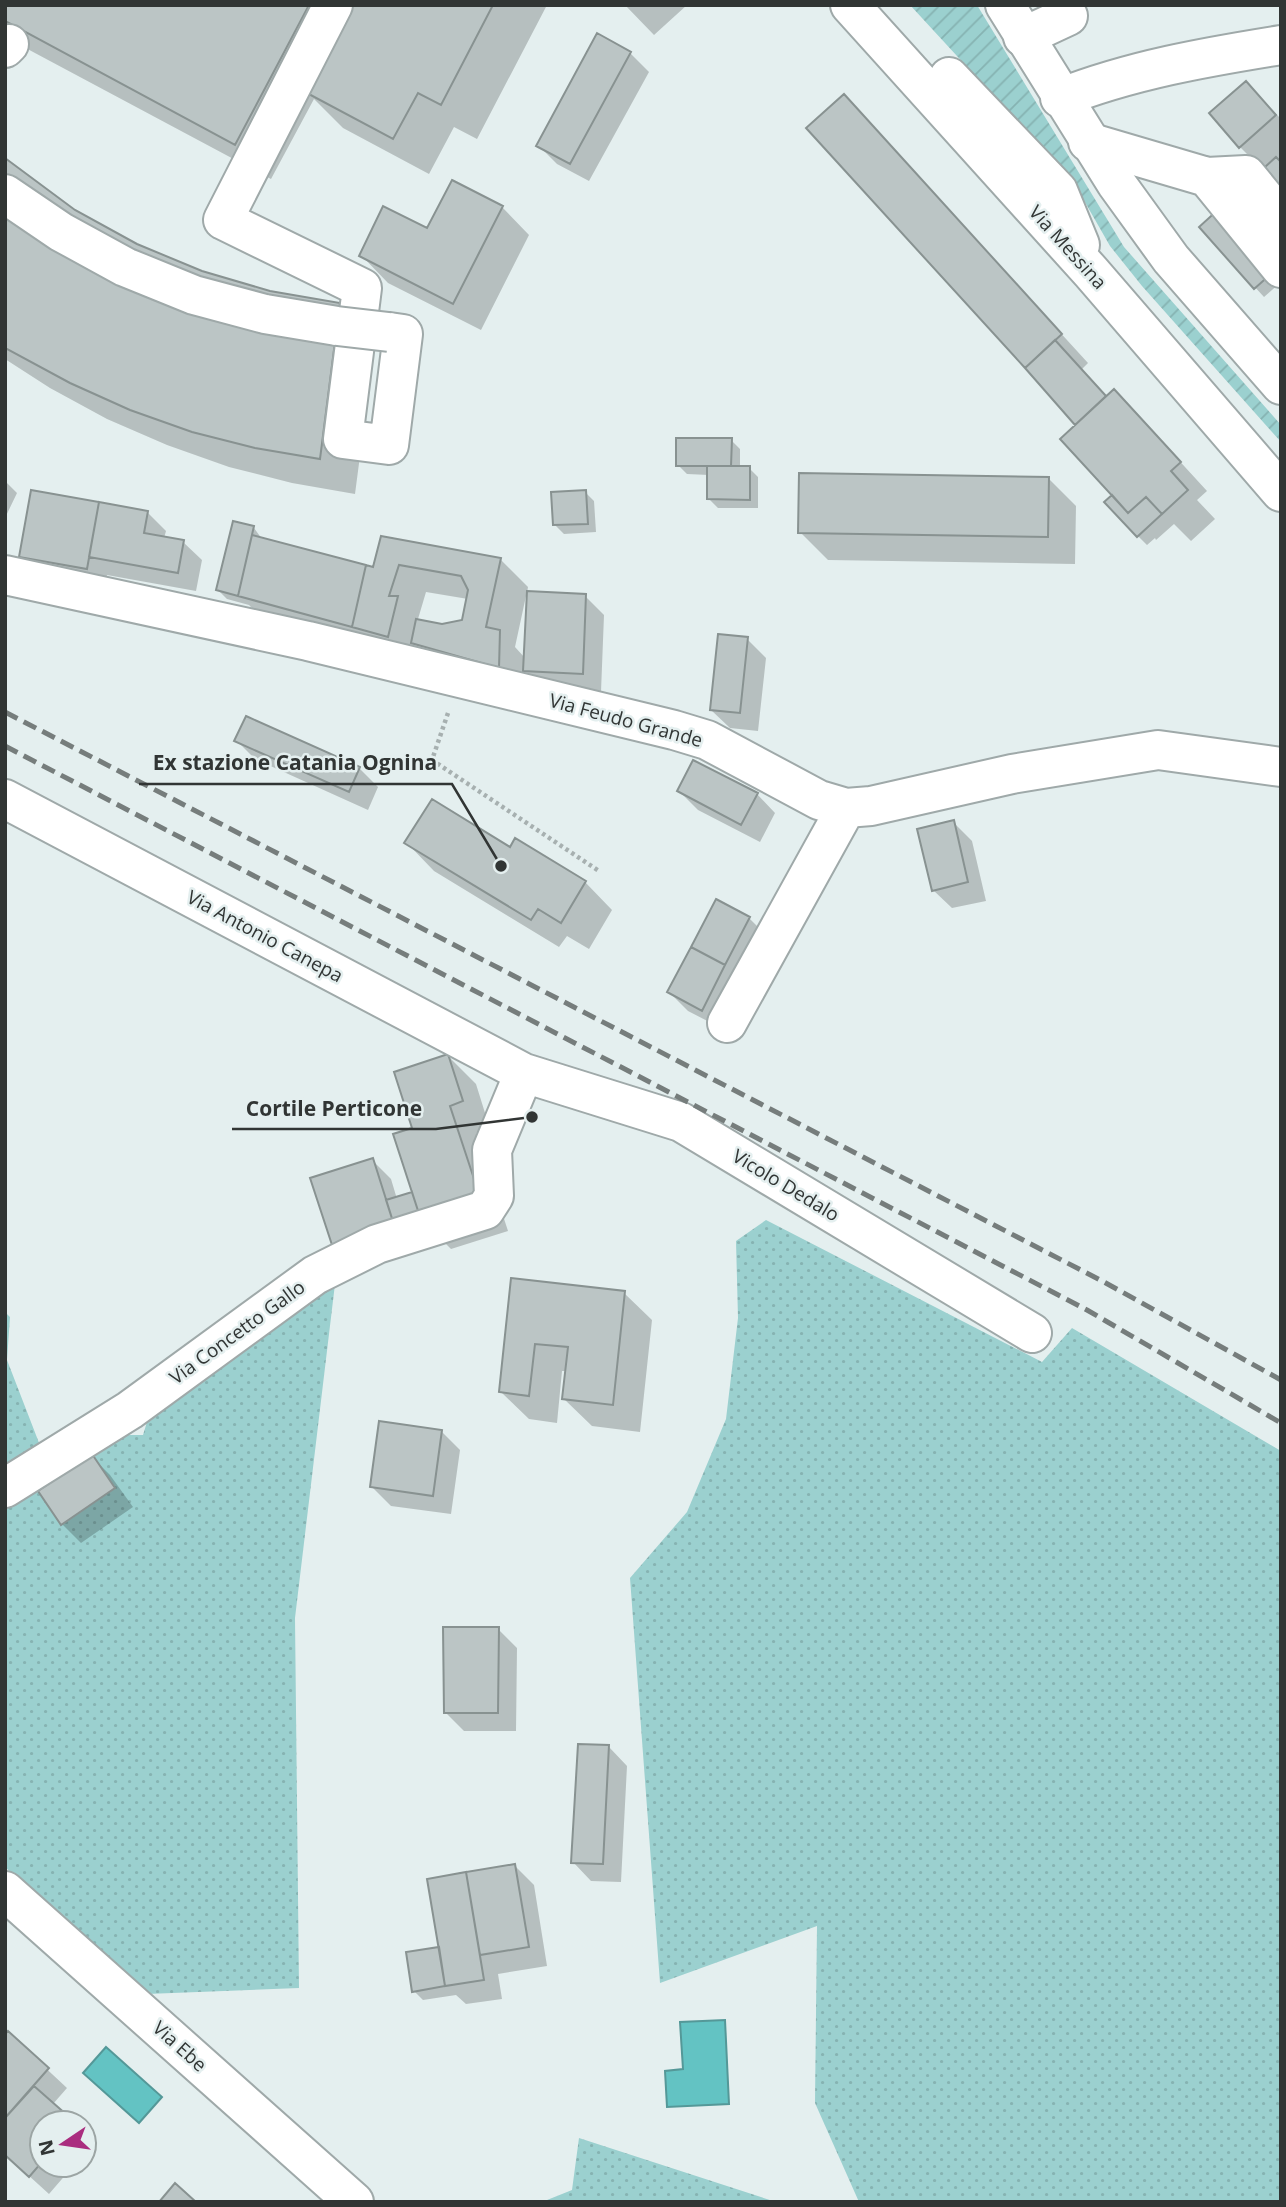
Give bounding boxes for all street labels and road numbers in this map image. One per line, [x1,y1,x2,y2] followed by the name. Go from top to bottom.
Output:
[1023,199,1113,295] street label: Via Messina
[546,687,706,753] street label: Via Feudo Grande
[182,884,348,988] street label: Via Antonio Canepa
[728,1143,844,1227] street label: Vicolo Dedalo
[164,1274,310,1390] street label: Via Concetto Gallo
[147,2015,213,2077] street label: Via Ebe

